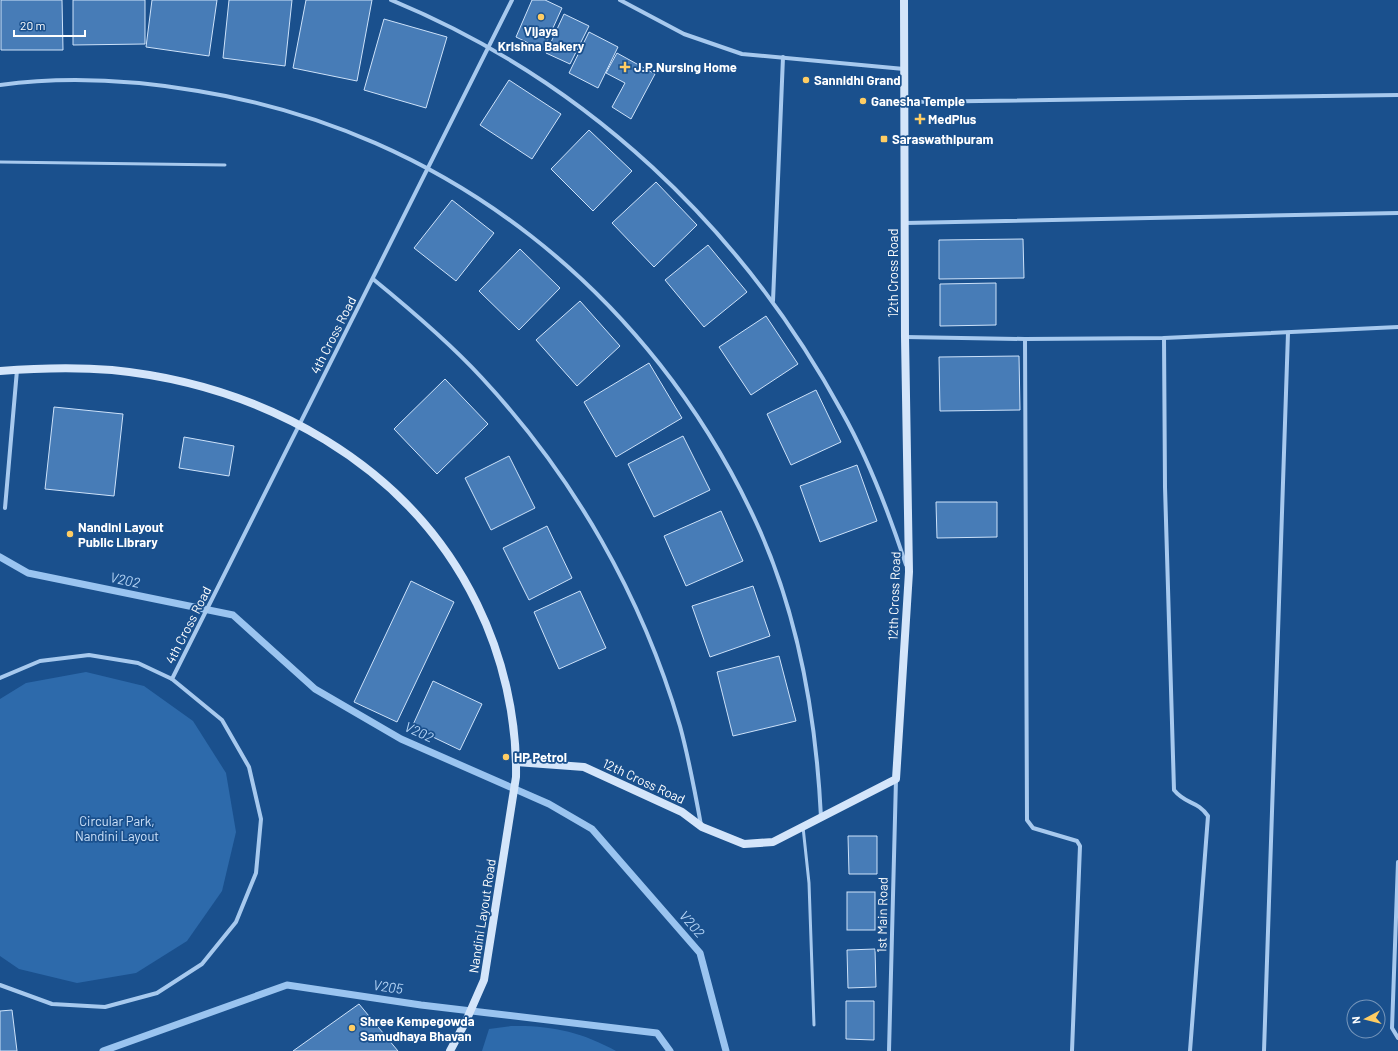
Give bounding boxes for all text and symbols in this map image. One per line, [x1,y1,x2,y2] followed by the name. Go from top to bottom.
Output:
[14,12,85,38] scale bar
[536,12,546,22] marker: Vijaya Krishna Bakery
[20,18,46,32] text: 20 m
[498,23,585,54] place label: Vijaya Krishna Bakery
[634,59,737,75] place label: J.P.Nursing Home
[619,61,631,73] marker: J.P.Nursing Home
[814,72,901,88] place label: Sannidhi Grand
[801,75,811,85] marker: Sannidhi Grand
[871,93,965,109] place label: Ganesha Temple
[858,96,868,106] marker: Ganesha Temple
[928,111,977,127] place label: MedPlus
[915,114,925,124] marker: MedPlus
[892,131,993,147] place label: Saraswathipuram
[879,134,889,144] marker: Saraswathipuram
[885,228,901,318] street label: 12th Cross Road
[307,294,359,376] street label: 4th Cross Road
[78,519,164,550] place label: Nandini Layout Public Library
[65,529,75,539] marker: Nandini Layout Public Library
[884,551,904,641] street label: 12th Cross Road
[109,568,142,591] water label: V202
[162,584,214,666] street label: 4th Cross Road
[402,717,437,746] water label: V202
[514,749,567,765] place label: HP Petrol
[501,752,511,762] marker: HP Petrol
[600,755,688,807] street label: 12th Cross Road
[75,813,159,844] park label: Circular Park, Nandini Layout
[465,858,499,974] street label: Nandini Layout Road
[873,877,891,953] street label: 1st Main Road
[676,907,709,941] water label: V202
[372,976,404,997] water label: V205
[1346,999,1386,1039] north arrow
[360,1013,475,1044] place label: Shree Kempegowda Samudhaya Bhavan
[1349,1016,1362,1025] text: N
[347,1023,357,1033] marker: Shree Kempegowda Samudhaya Bhavan

